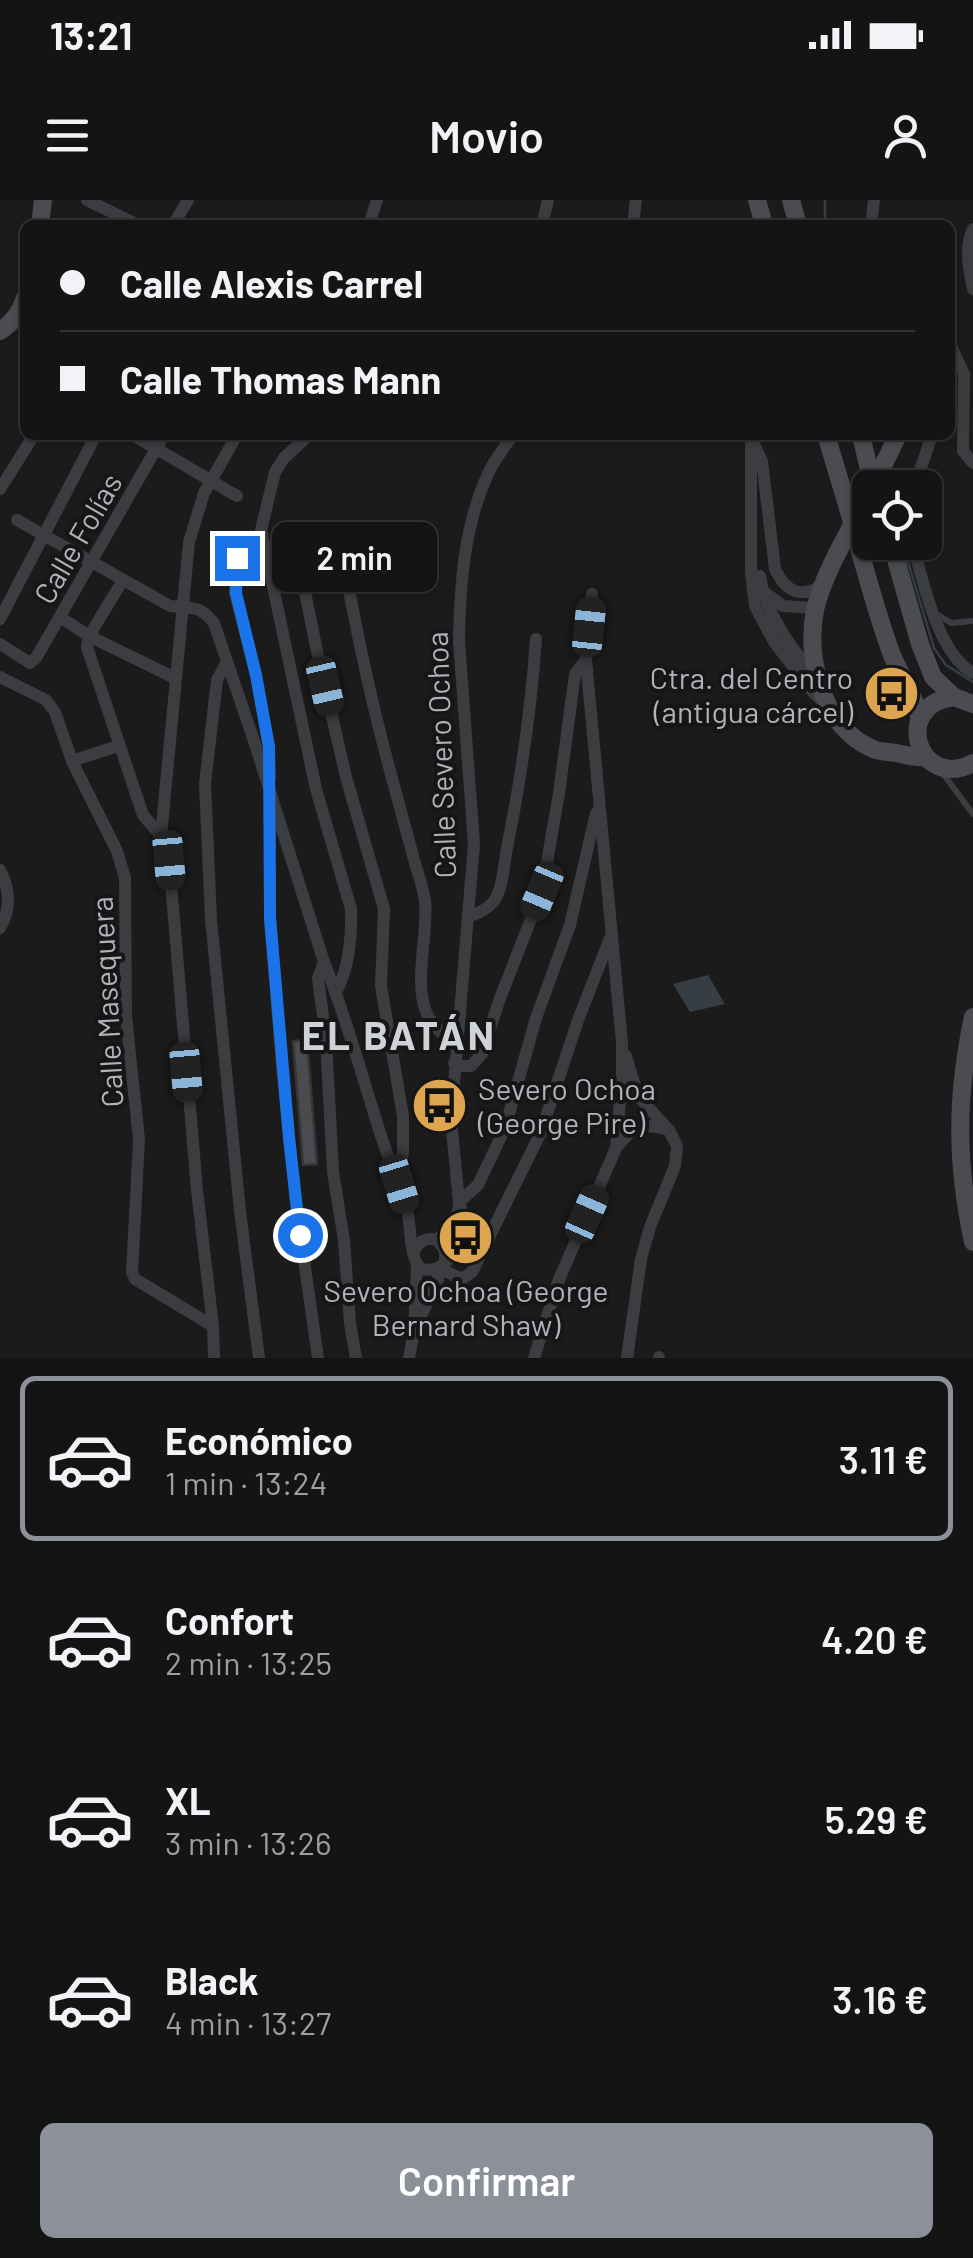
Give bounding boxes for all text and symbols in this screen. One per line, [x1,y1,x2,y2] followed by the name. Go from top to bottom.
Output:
[50,12,132,58] text: 13:21
[40,108,95,163] icon: menu
[429,108,544,162] text: Movio
[878,108,933,163] icon: person
[120,260,423,306] text: Calle Alexis Carrel
[120,356,441,402] text: Calle Thomas Mann
[25,466,129,610] street label: Calle Folías
[852,470,942,560] map controls
[852,470,942,560] button: locate
[272,523,437,593] callout: 2 min
[215,536,260,581] route end
[316,538,393,576] text: 2 min
[571,596,607,658] car
[418,631,462,879] street label: Calle Severo Ochoa
[304,653,346,719] car
[650,659,853,729] place label: Ctra. del Centro (antigua cárcel)
[862,664,922,724] bus stop icon: Ctra. del Centro (antigua cárcel)
[151,829,187,891] car
[516,858,568,924] car
[82,896,130,1108] street label: Calle Masequera
[301,1010,497,1058] district label: EL BATÁN
[168,1041,204,1103] car
[477,1070,656,1140] place label: Severo Ochoa (George Pire)
[409,1075,469,1135] bus stop icon: Severo Ochoa (George Pire)
[376,1151,422,1217] car
[561,1180,613,1248] car
[436,1208,496,1268] bus stop icon: Severo Ochoa (George Bernard Shaw)
[278,1213,323,1258] route start
[324,1272,608,1342] place label: Severo Ochoa (George Bernard Shaw)
[45,1414,135,1504] icon: car
[165,1417,353,1463] text: Económico
[839,1436,928,1482] text: 3.11 €
[165,1463,327,1501] text: 1 min · 13:24
[45,1594,135,1684] icon: car
[165,1597,294,1643] text: Confort
[821,1616,928,1662] text: 4.20 €
[165,1643,332,1681] text: 2 min · 13:25
[45,1774,135,1864] icon: car
[165,1777,211,1823] text: XL
[825,1796,928,1842] text: 5.29 €
[165,1823,331,1861] text: 3 min · 13:26
[45,1954,135,2044] icon: car
[165,1957,259,2003] text: Black
[832,1976,928,2022] text: 3.16 €
[165,2003,331,2041] text: 4 min · 13:27
[40,2123,933,2238] button: Confirmar

